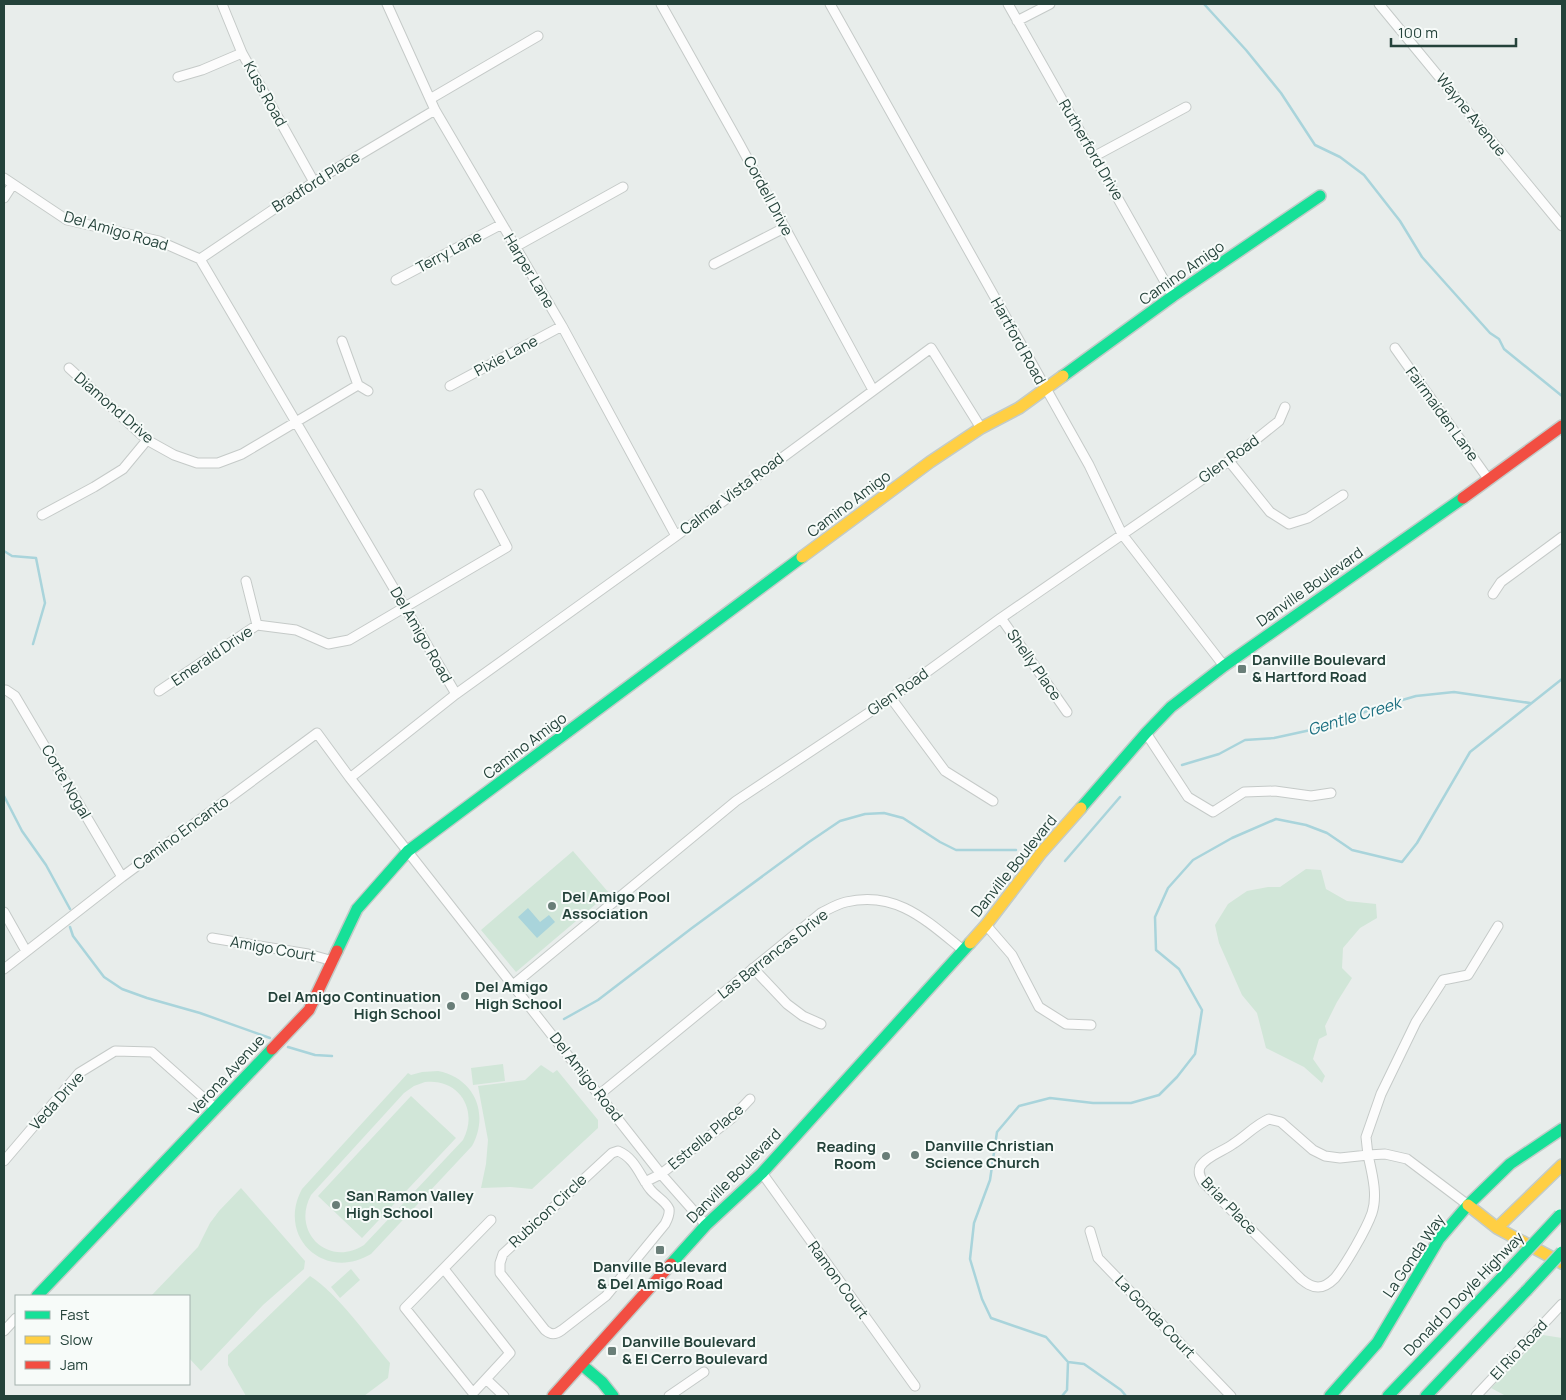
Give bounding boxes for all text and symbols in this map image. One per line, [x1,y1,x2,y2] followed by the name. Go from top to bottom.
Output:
[1391,15,1516,47] scale bar
[1398,22,1438,43] text: 100 m
[239,57,292,130] street label: Kuss Road
[1431,69,1512,161] street label: Wayne Avenue
[1054,95,1129,204] street label: Rutherford Drive
[268,146,364,217] street label: Bradford Place
[739,152,798,240] street label: Cordell Drive
[62,206,171,255] street label: Del Amigo Road
[412,225,486,278] street label: Terry Lane
[499,229,560,312] street label: Harper Lane
[1135,235,1229,310] street label: Camino Amigo
[986,293,1051,388] street label: Hartford Road
[470,330,542,381] street label: Pixie Lane
[1401,362,1484,465] street label: Fairmaiden Lane
[70,367,159,448] street label: Diamond Drive
[1194,430,1263,488] street label: Glen Road
[675,448,788,540] street label: Calmar Vista Road
[803,465,895,542] street label: Camino Amigo
[1252,542,1367,631] street label: Danville Boulevard
[385,583,457,686] street label: Del Amigo Road
[167,621,257,691] street label: Emerald Drive
[1002,625,1067,705] street label: Shelly Place
[1252,649,1386,687] place label: Danville Boulevard & Hartford Road
[863,663,932,720] street label: Glen Road
[1236,663,1248,675] marker: Danville Boulevard & Hartford Road
[1305,691,1405,741] water label: Gentle Creek
[479,707,571,784] street label: Camino Amigo
[37,741,96,823] street label: Corte Nogal
[129,791,233,874] street label: Camino Encanto
[966,810,1061,921] street label: Danville Boulevard
[562,886,670,924] place label: Del Amigo Pool Association
[546,900,558,912] marker: Del Amigo Pool Association
[713,904,832,1003] street label: Las Barrancas Drive
[229,931,317,966] street label: Amigo Court
[475,976,562,1014] place label: Del Amigo High School
[268,986,441,1024] place label: Del Amigo Continuation High School
[459,990,471,1002] marker: Del Amigo High School
[445,1000,457,1012] marker: Del Amigo Continuation High School
[545,1028,628,1125] street label: Del Amigo Road
[184,1030,269,1119] street label: Verona Avenue
[25,1067,89,1135] street label: Veda Drive
[663,1099,748,1174] street label: Estrella Place
[682,1124,786,1228] street label: Danville Boulevard
[925,1135,1054,1173] place label: Danville Christian Science Church
[816,1136,876,1174] place label: Reading Room
[909,1149,921,1161] marker: Danville Christian Science Church
[880,1150,892,1162] marker: Reading Room
[504,1169,591,1252] street label: Rubicon Circle
[1197,1172,1262,1239] street label: Briar Place
[346,1185,474,1223] place label: San Ramon Valley High School
[330,1199,342,1211] marker: San Ramon Valley High School
[1378,1210,1449,1302] street label: La Gonda Way
[1399,1227,1529,1360] street label: Donald D Doyle Highway
[803,1237,874,1323] street label: Ramon Court
[654,1244,666,1256] marker: Danville Boulevard & Del Amigo Road
[593,1256,727,1294] place label: Danville Boulevard & Del Amigo Road
[1110,1271,1200,1363] street label: La Gonda Court
[15,1295,190,1385] legend
[60,1304,89,1325] text: Fast
[1485,1315,1552,1384] street label: El Rio Road
[60,1329,93,1350] text: Slow
[622,1331,768,1369] place label: Danville Boulevard & El Cerro Boulevard
[606,1345,618,1357] marker: Danville Boulevard & El Cerro Boulevard
[60,1354,88,1375] text: Jam

